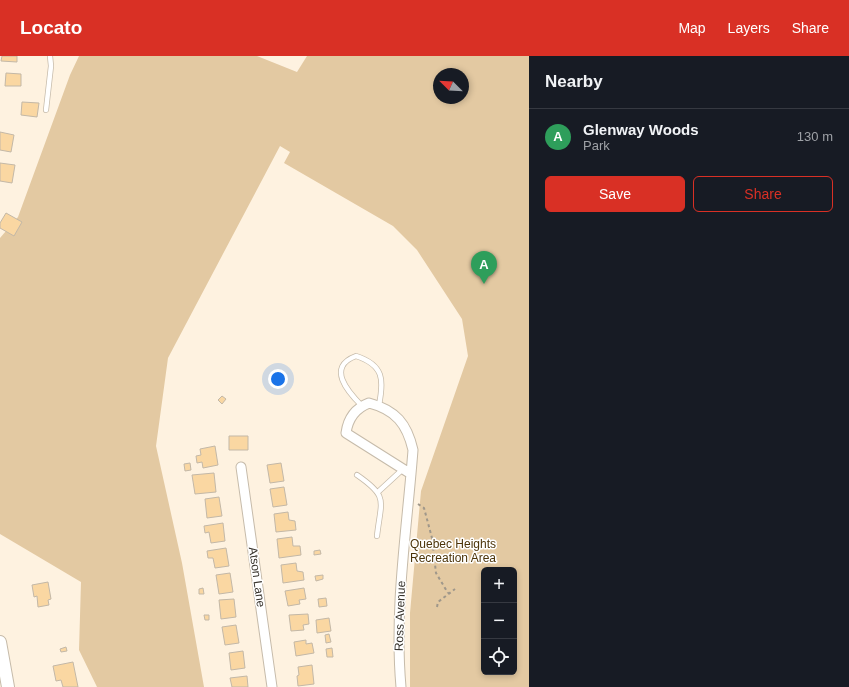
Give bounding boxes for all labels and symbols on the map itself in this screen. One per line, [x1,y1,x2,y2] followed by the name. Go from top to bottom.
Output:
[433,68,469,104] north arrow
[471,251,497,284] pin: A
[268,369,288,389] your location
[410,537,496,565] park label: Quebec Heights Recreation Area
[246,546,268,608] street label: Atson Lane
[392,580,408,651] street label: Ross Avenue

